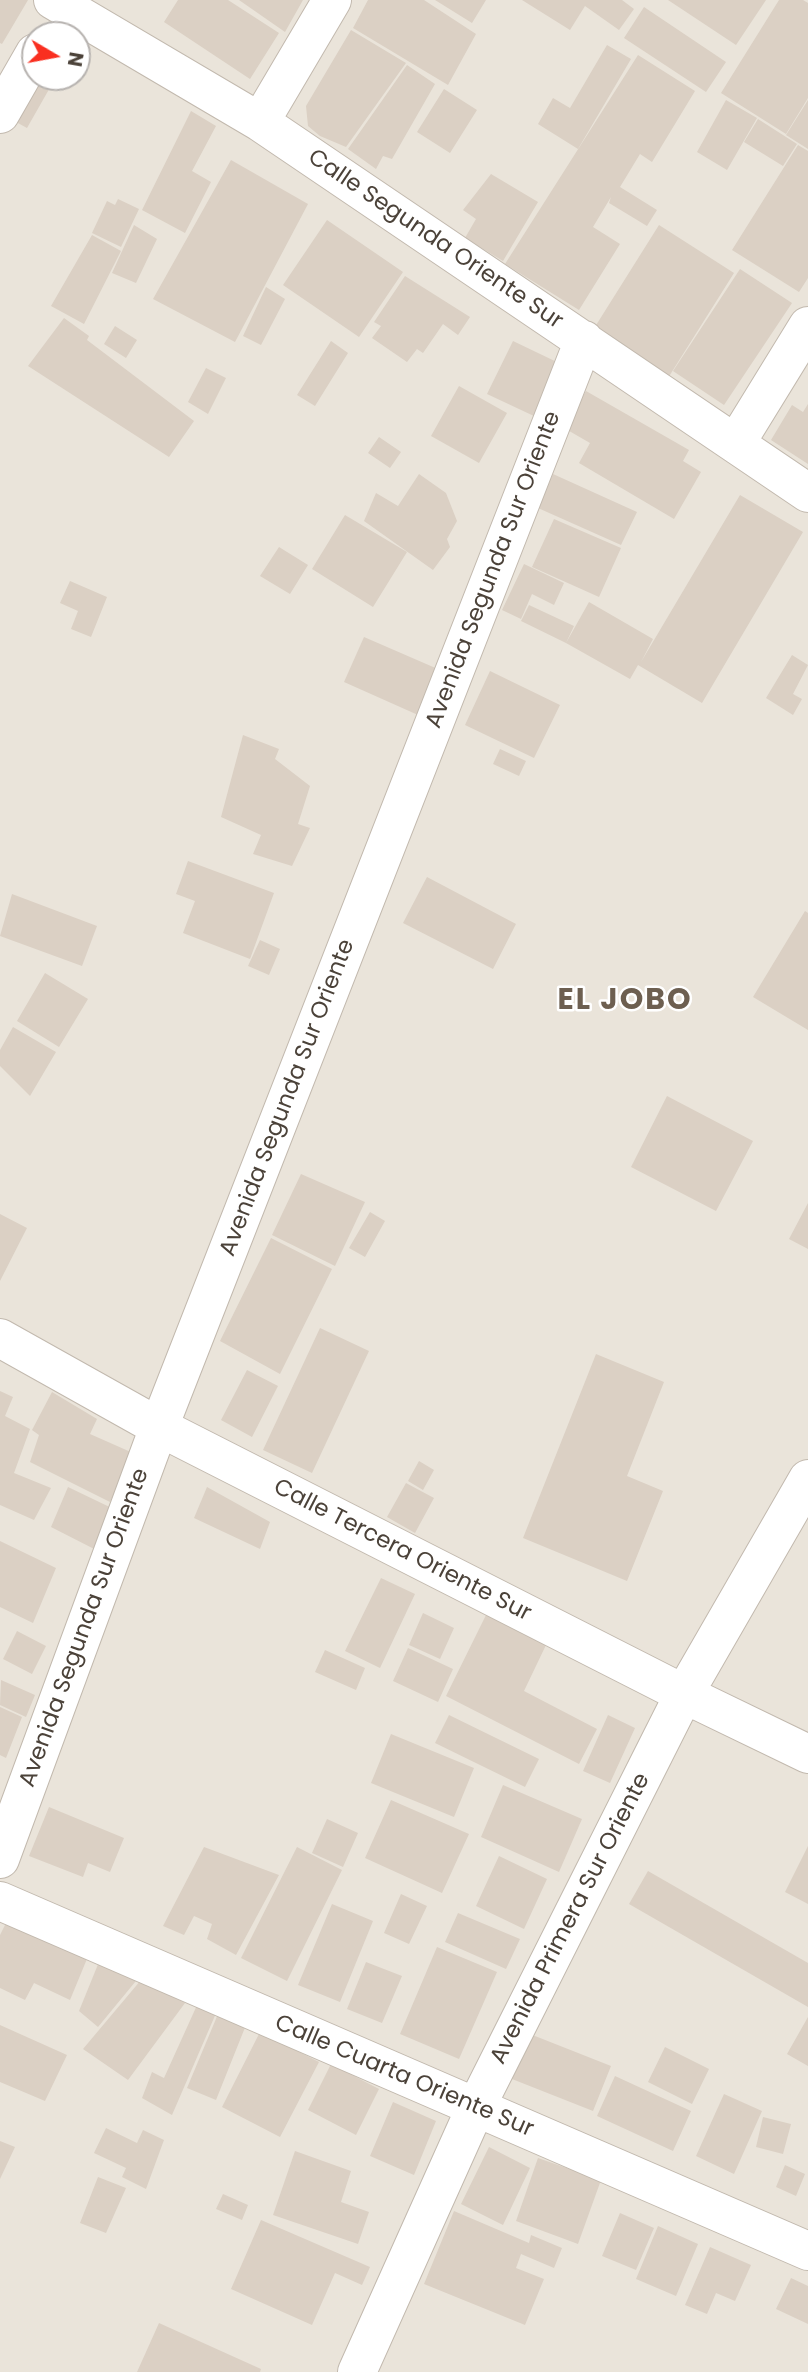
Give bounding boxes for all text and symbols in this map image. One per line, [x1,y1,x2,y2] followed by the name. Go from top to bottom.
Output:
[21,21,91,91] north arrow
[61,50,90,69] text: N
[302,144,568,336] street label: Calle Segunda Oriente Sur
[421,408,567,732] street label: Avenida Segunda Sur Oriente
[215,936,361,1260] street label: Avenida Segunda Sur Oriente
[558,983,692,1019] district label: EL JOBO
[14,1465,156,1791] street label: Avenida Segunda Sur Oriente
[268,1474,536,1628] street label: Calle Tercera Oriente Sur
[485,1769,657,2069] street label: Avenida Primera Sur Oriente
[270,2010,538,2144] street label: Calle Cuarta Oriente Sur

